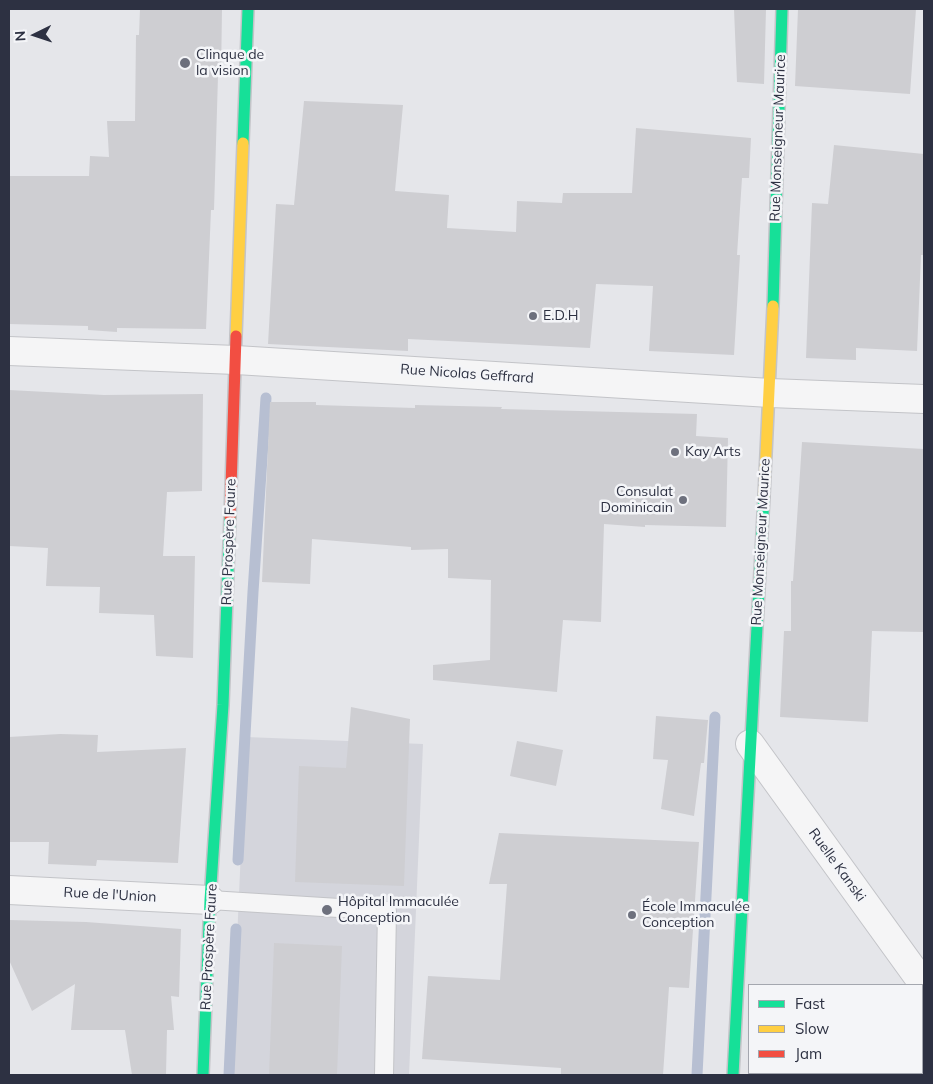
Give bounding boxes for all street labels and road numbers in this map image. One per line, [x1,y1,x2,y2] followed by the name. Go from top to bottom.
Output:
[767,54,789,222] street label: Rue Monseigneur Maurice
[400,361,534,387] street label: Rue Nicolas Geffrard
[748,458,774,626] street label: Rue Monseigneur Maurice
[218,478,240,606] street label: Rue Prospère Faure
[805,825,869,905] street label: Ruelle Kanski
[197,883,221,1011] street label: Rue Prospère Faure
[63,884,157,906] street label: Rue de l'Union

